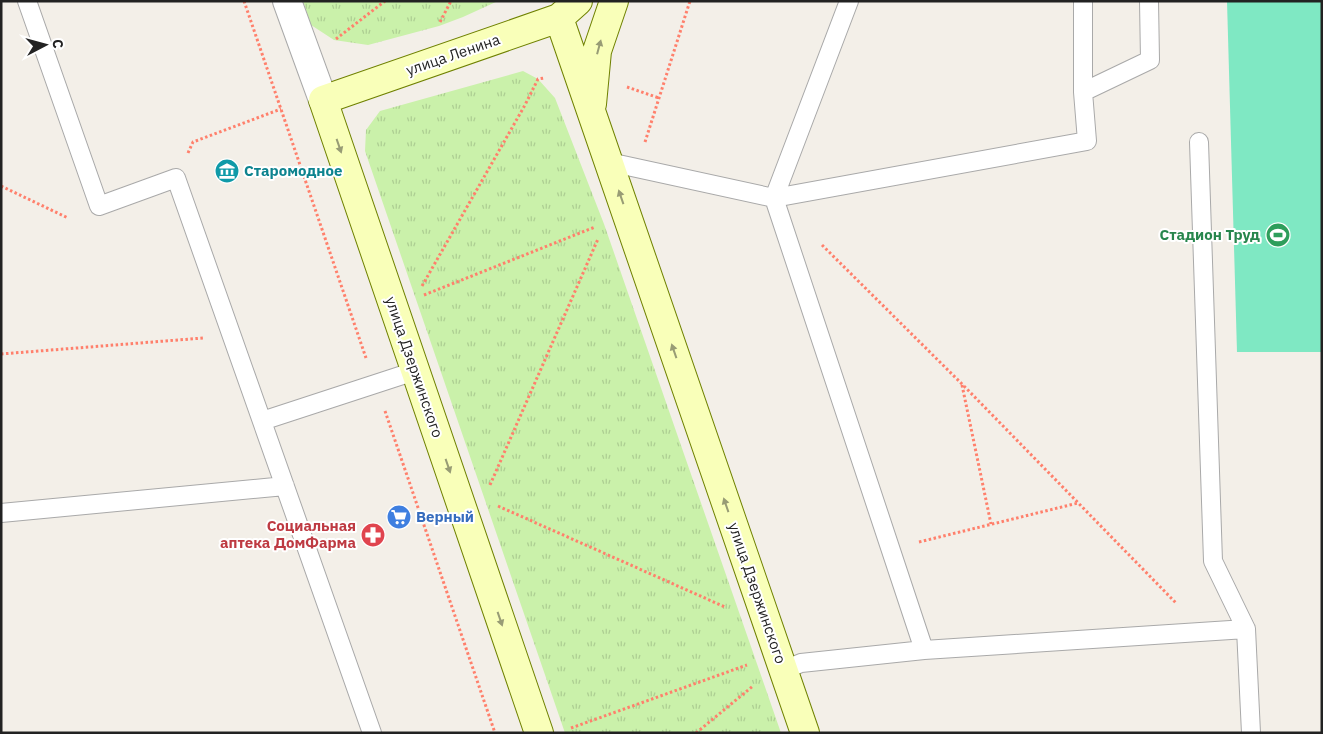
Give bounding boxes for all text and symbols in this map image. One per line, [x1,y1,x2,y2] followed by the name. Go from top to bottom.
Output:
[20,20,70,70] north arrow
[403,30,502,79] street label: улица Ленина
[49,38,67,49] text: С
[595,39,603,54] one-way arrow
[335,139,343,154] one-way arrow
[214,158,240,184] museum icon: Старомодное
[244,161,342,180] place label: Старомодное
[617,190,624,205] one-way arrow
[1265,222,1291,248] sports icon: Стадион Труд
[1160,225,1260,244] place label: Стадион Труд
[381,294,448,440] street label: улица Дзержинского
[670,343,678,358] one-way arrow
[445,458,452,473] one-way arrow
[722,497,730,512] one-way arrow
[386,504,412,530] supermarket icon: Верный
[416,507,474,526] place label: Верный
[220,516,356,552] place label: Социальная аптека ДомФарма
[724,520,791,666] street label: улица Дзержинского
[360,522,386,548] pharmacy icon: Социальная аптека ДомФарма
[497,612,505,627] one-way arrow

